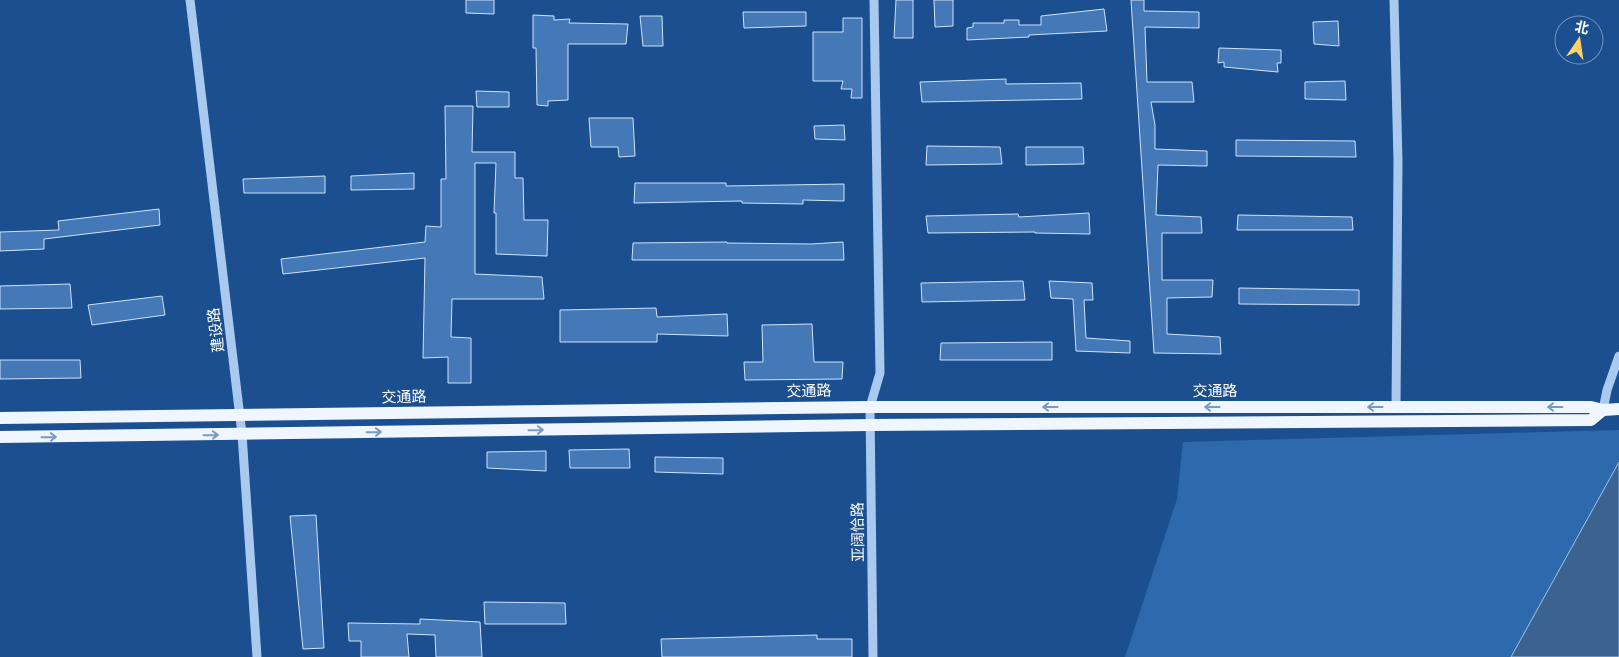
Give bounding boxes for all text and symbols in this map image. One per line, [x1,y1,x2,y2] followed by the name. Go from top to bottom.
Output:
[1554,15,1604,65] north arrow
[1573,18,1591,38] text: 北
[204,307,228,353] street label: 建设路
[786,382,832,400] street label: 交通路
[1192,382,1238,400] street label: 交通路
[381,388,427,406] street label: 交通路
[1042,402,1058,412] one-way arrow
[1205,402,1221,412] one-way arrow
[1367,402,1384,412] one-way arrow
[1547,402,1564,412] one-way arrow
[528,425,544,435] one-way arrow
[365,427,381,437] one-way arrow
[203,430,219,439] one-way arrow
[40,432,56,441] one-way arrow
[848,502,868,562] street label: 亚阔恰路

